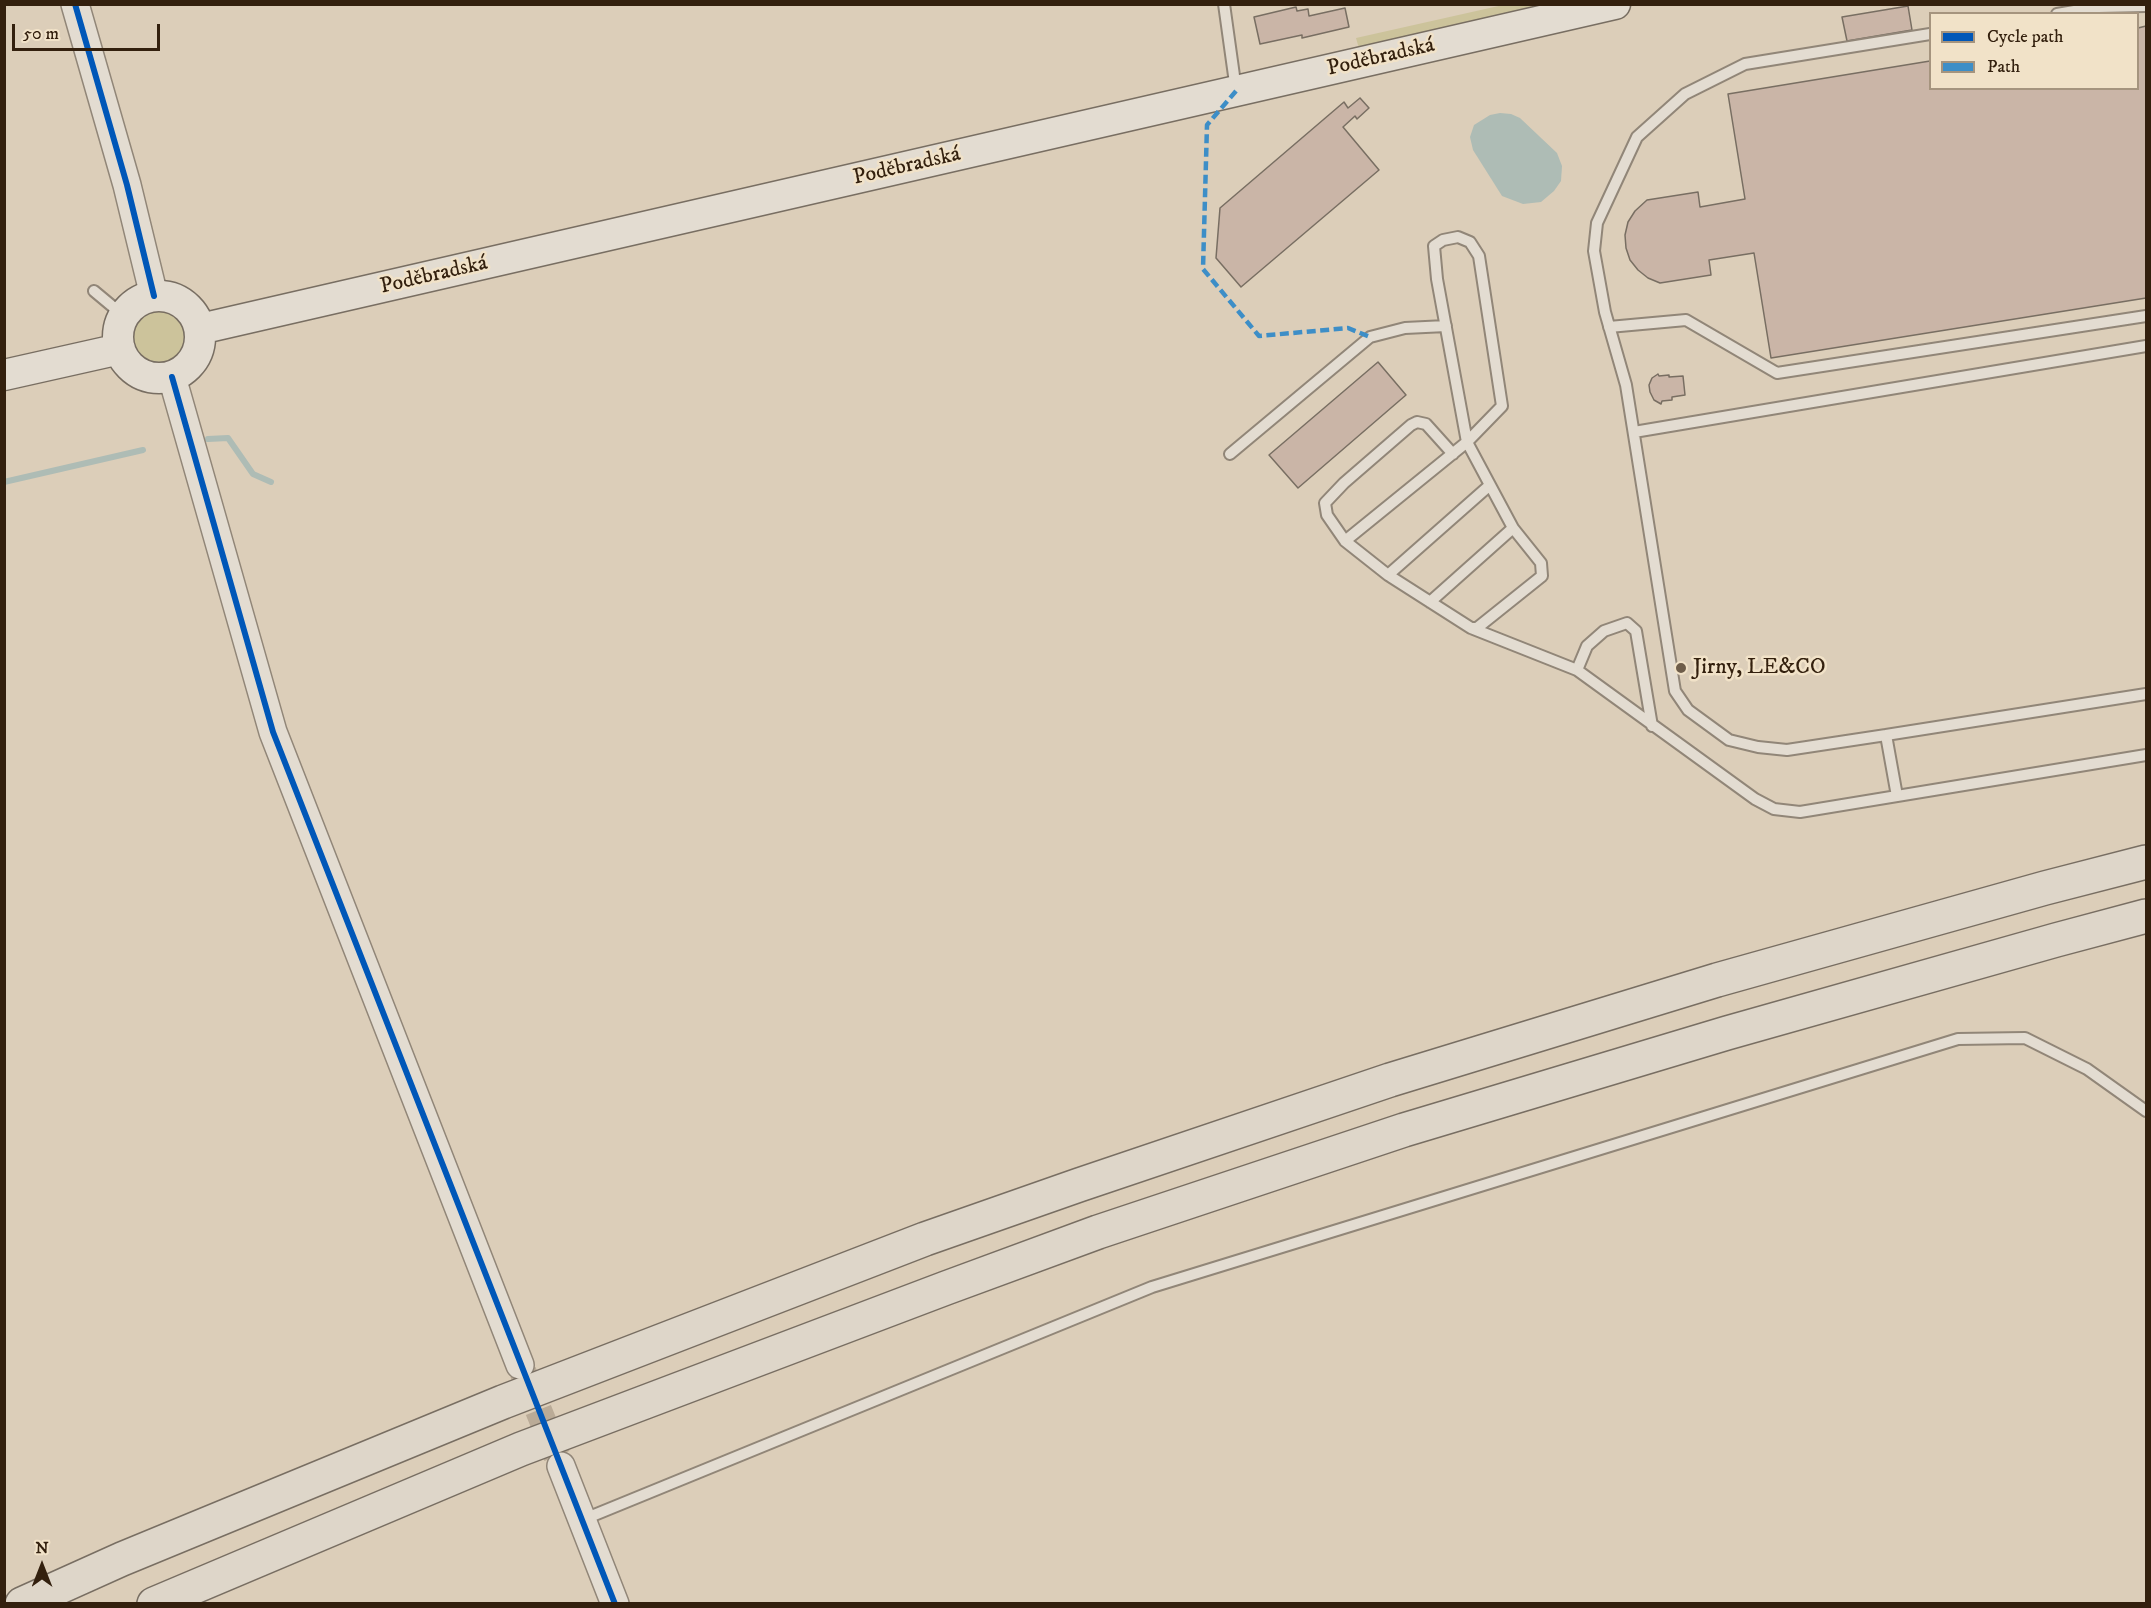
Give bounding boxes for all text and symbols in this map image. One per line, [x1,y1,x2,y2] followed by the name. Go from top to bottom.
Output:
[15,12,164,50] scale bar
[1929,12,2139,90] legend
[23,23,59,45] text: 50 m
[1987,26,2064,48] text: Cycle path
[1325,33,1437,83] street label: Poděbradská
[1987,56,2020,78] text: Path
[851,142,963,192] street label: Poděbradská
[378,251,490,301] street label: Poděbradská
[1693,655,1826,681] place label: Jirny, LE&CO
[1674,661,1688,675] marker: Jirny, LE&CO
[12,1536,72,1596] north arrow
[35,1538,49,1558] text: N

